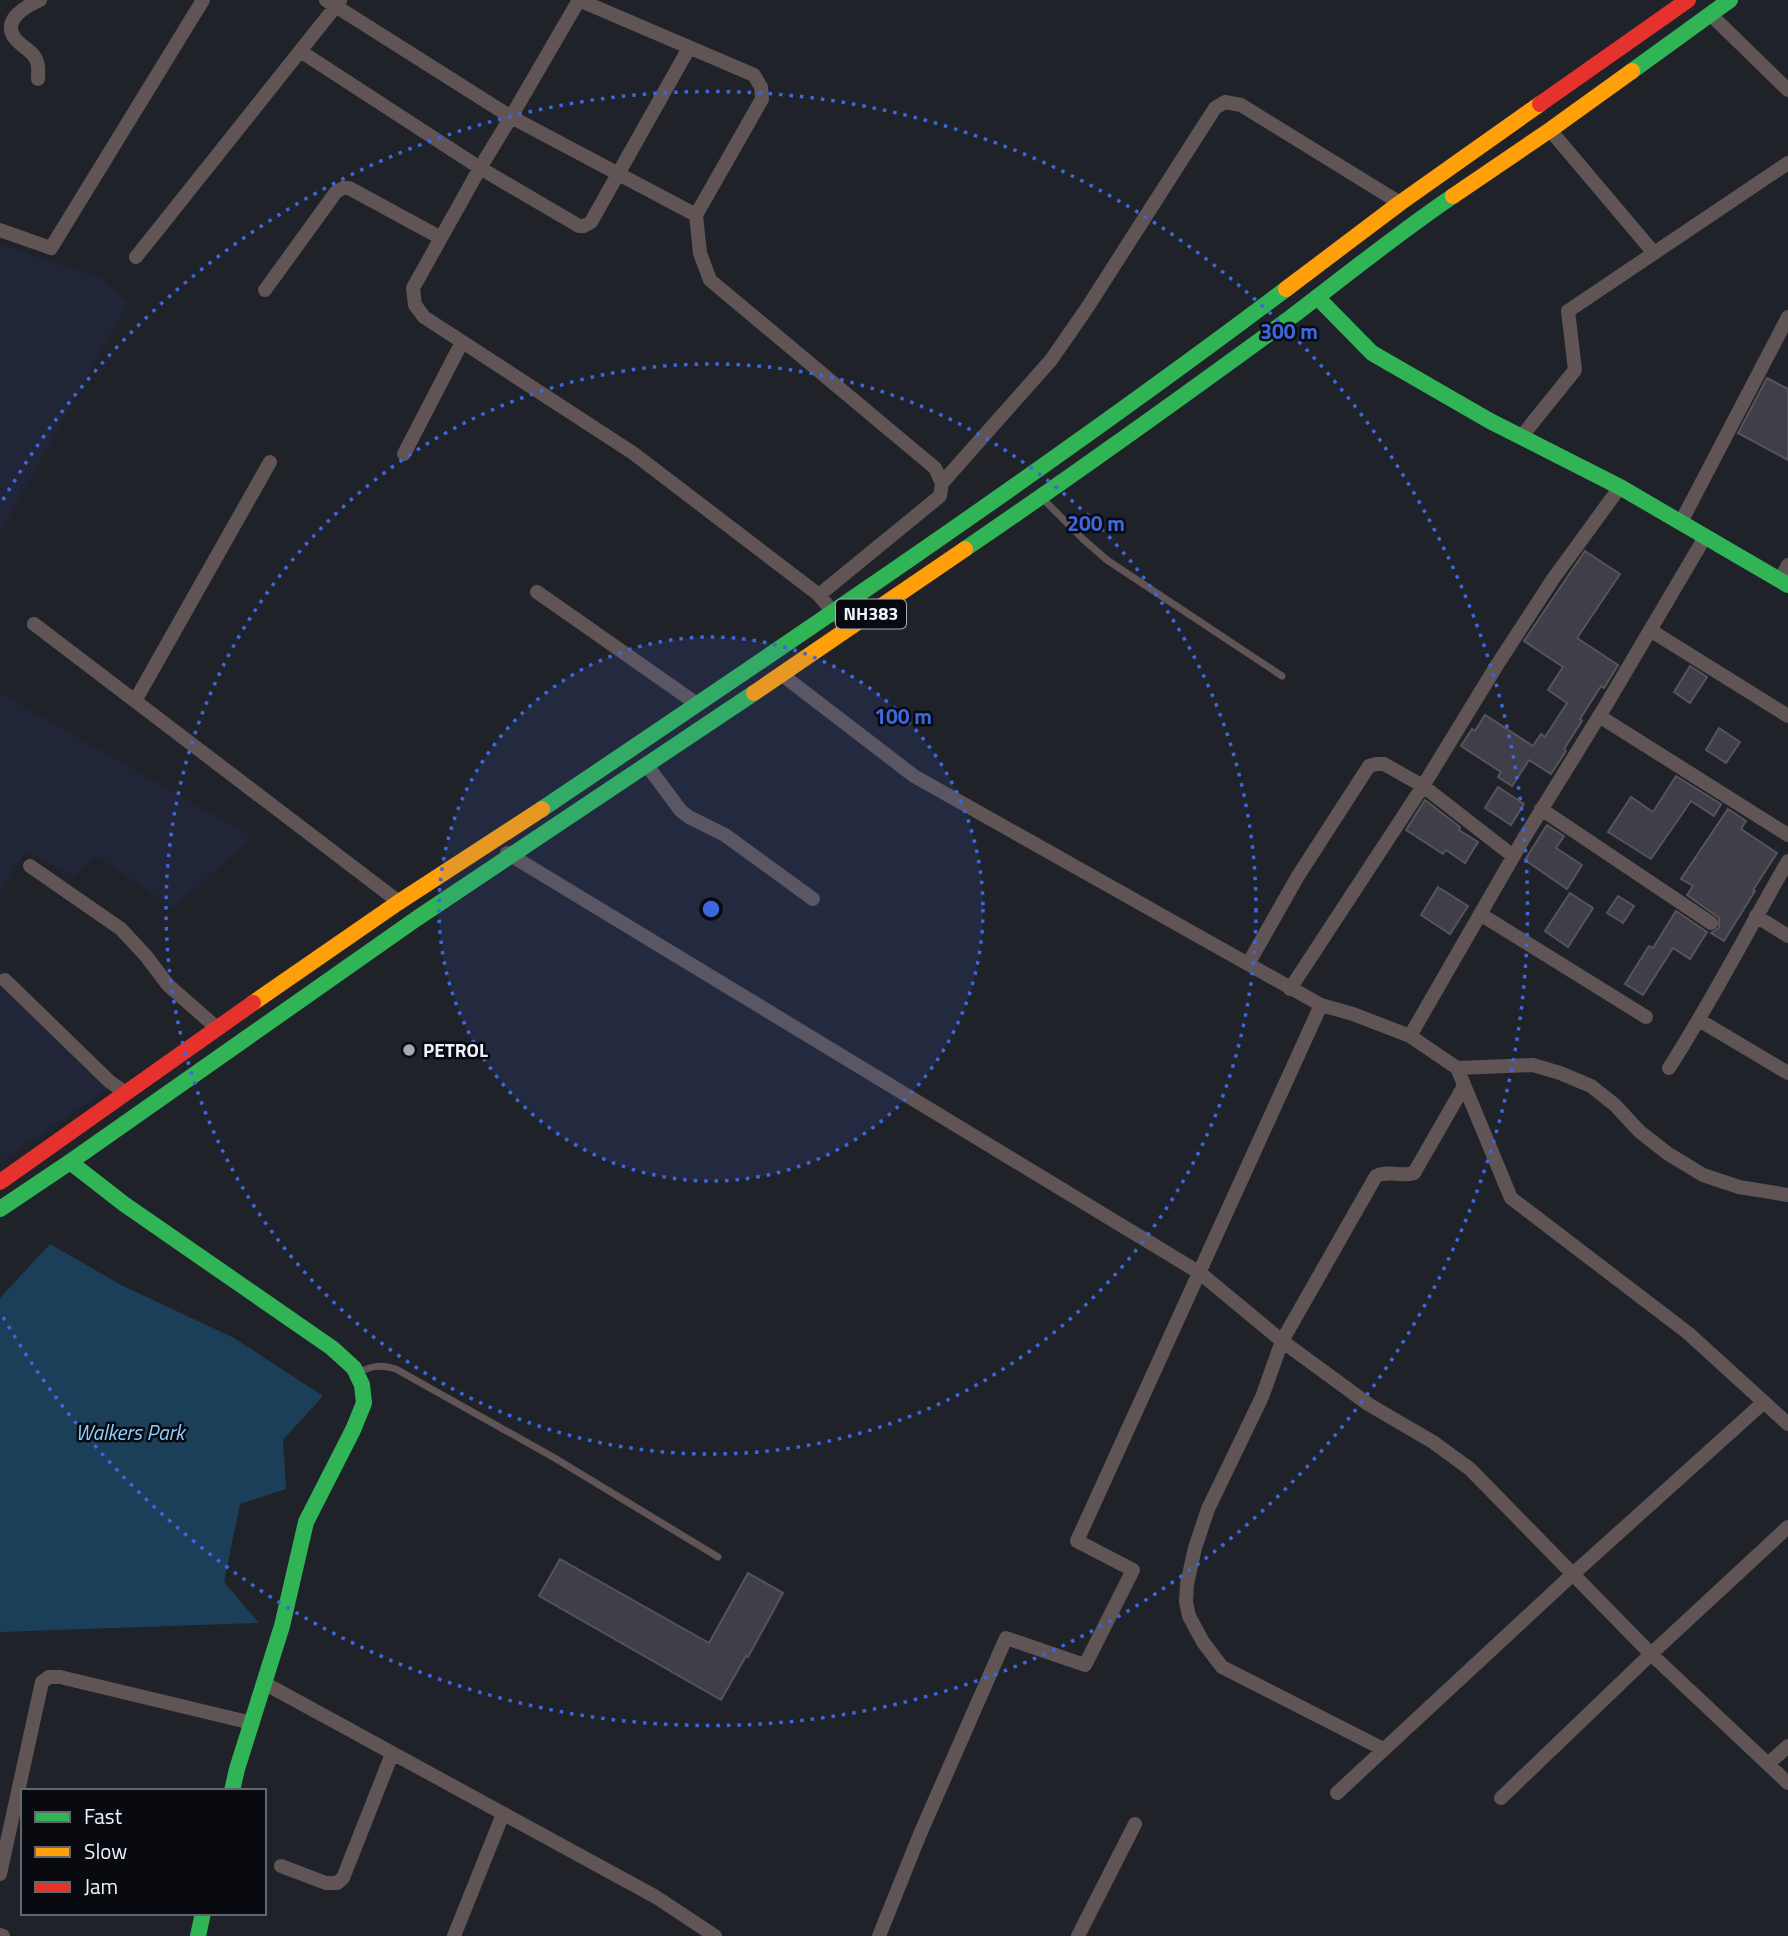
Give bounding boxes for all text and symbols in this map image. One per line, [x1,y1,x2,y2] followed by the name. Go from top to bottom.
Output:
[1260,315,1318,347] text: 300 m
[1067,507,1125,539] text: 200 m
[836,600,906,628] road number: NH383
[874,700,932,732] text: 100 m
[699,897,723,921] centre of rings
[423,1035,488,1064] place label: PETROL
[401,1042,417,1058] marker: PETROL
[76,1416,187,1448] water label: Walkers Park
[21,1789,266,1915] legend
[84,1800,123,1832] text: Fast
[84,1835,127,1867] text: Slow
[84,1870,118,1902] text: Jam

